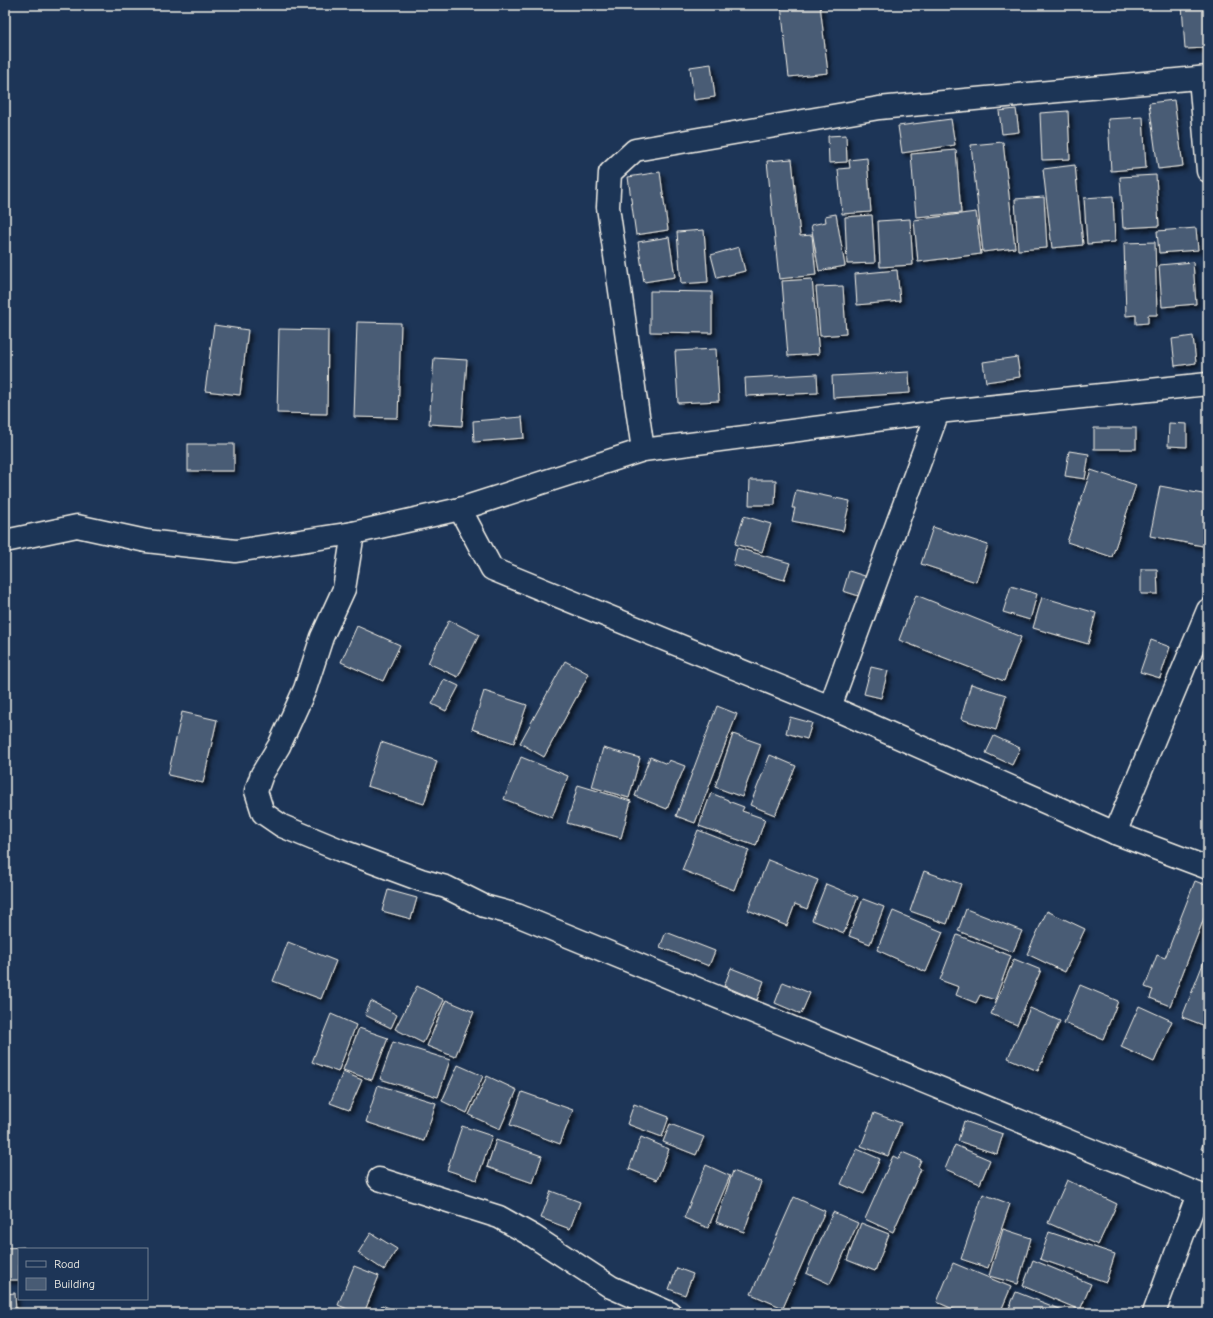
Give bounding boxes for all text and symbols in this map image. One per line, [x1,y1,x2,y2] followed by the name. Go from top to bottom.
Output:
[18,1248,148,1300] legend
[54,1257,80,1271] text: Road
[54,1277,95,1291] text: Building

